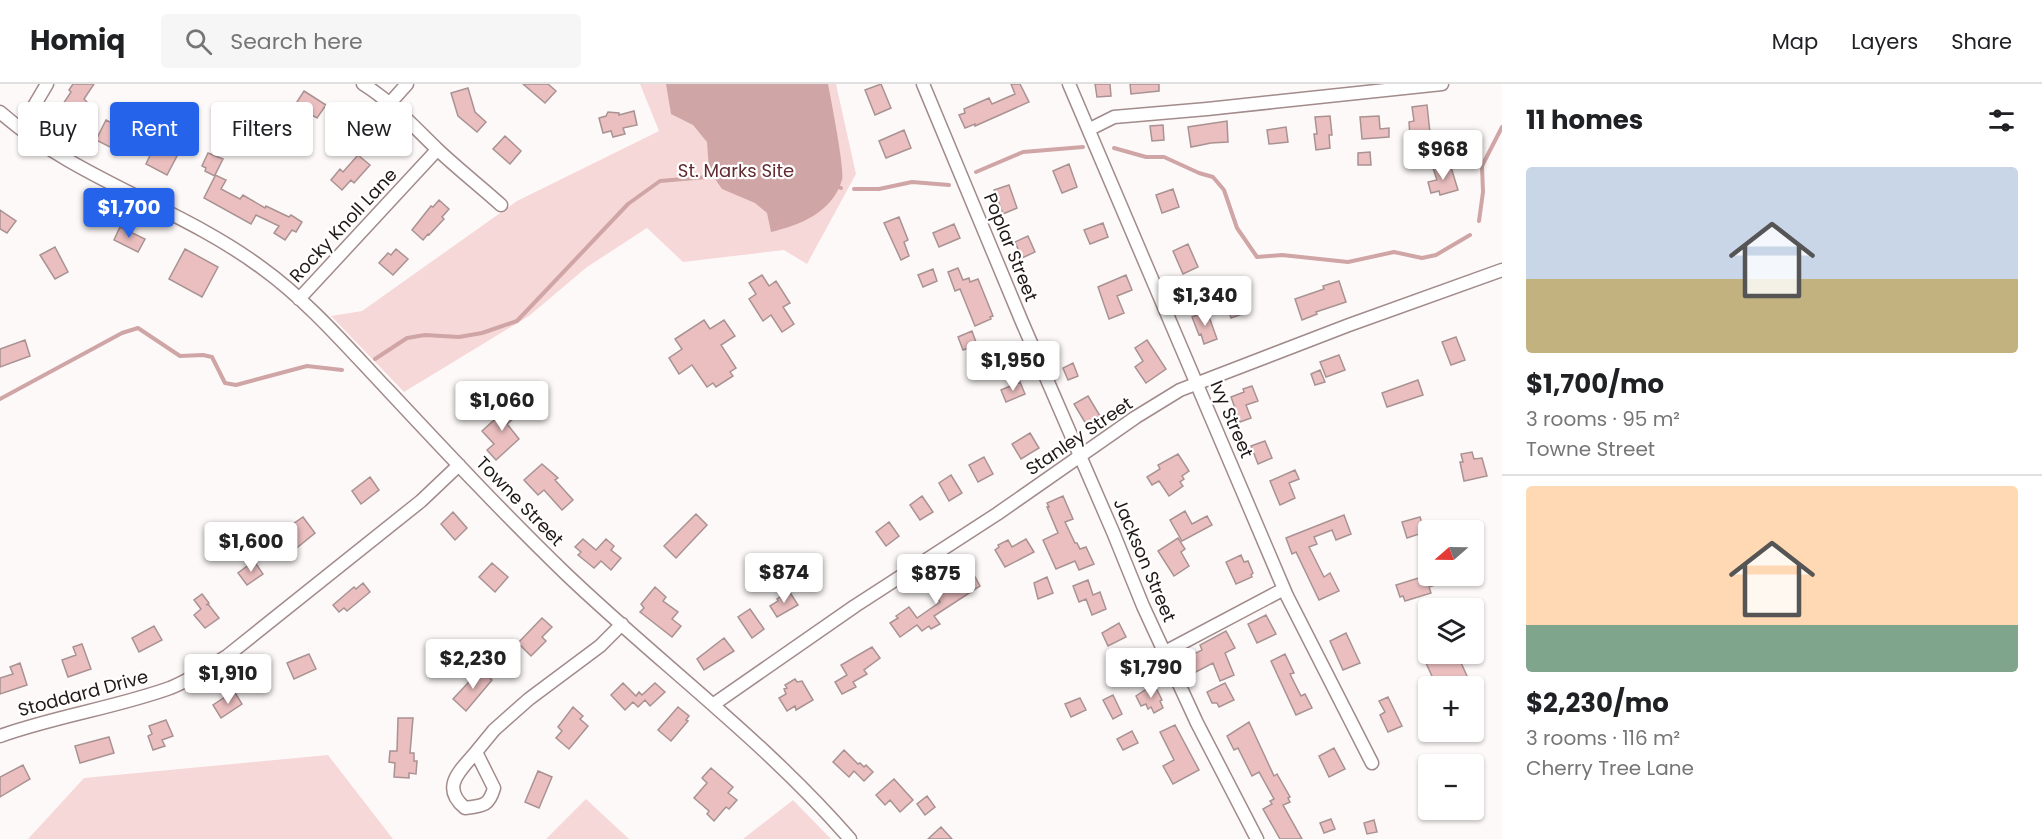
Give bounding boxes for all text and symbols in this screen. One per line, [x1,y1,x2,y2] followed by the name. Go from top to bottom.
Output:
[161,14,581,68] search box
[30,21,125,60] text: Homiq
[182,25,215,58] icon: search
[230,26,363,57] text: Search here
[1772,27,1818,56] text: Map
[1851,27,1918,56] text: Layers
[1951,27,2012,56] text: Share
[18,102,98,156] chip: Buy
[110,102,199,156] chip: Rent
[211,102,313,156] chip: Filters
[325,102,412,156] chip: New
[1526,102,1643,138] text: 11 homes
[1985,104,2018,137] icon: filters
[1407,130,1479,181] pin: $968
[1417,135,1469,163] text: $968
[678,158,794,183] park label: St. Marks Site
[283,162,403,288] street label: Rocky Knoll Lane
[80,188,178,239] pin: $1,700
[978,189,1044,305] street label: Poplar Street
[97,193,161,221] text: $1,700
[1718,206,1826,314] icon: home
[1156,276,1254,327] pin: $1,340
[1172,281,1238,309] text: $1,340
[964,341,1062,392] pin: $1,950
[981,346,1045,374] text: $1,950
[1526,366,1664,402] text: $1,700/mo
[1204,376,1260,462] street label: Ivy Street
[453,381,551,432] pin: $1,060
[469,386,535,414] text: $1,060
[1021,391,1137,481] street label: Stanley Street
[1526,405,1680,433] text: 3 rooms · 95 m²
[1526,435,1655,463] text: Towne Street
[471,451,569,551] street label: Towne Street
[1108,494,1182,626] street label: Jackson Street
[1418,520,1484,586] north arrow
[1418,520,1484,820] map controls
[202,522,300,573] pin: $1,600
[1718,525,1826,633] icon: home
[218,527,284,555] text: $1,600
[748,553,820,604] pin: $874
[900,554,972,605] pin: $875
[759,558,809,586] text: $874
[911,559,961,587] text: $875
[1418,598,1484,664] button: layers
[424,639,522,690] pin: $2,230
[440,644,506,672] text: $2,230
[1102,648,1200,699] pin: $1,790
[1120,653,1182,681] text: $1,790
[179,654,277,705] pin: $1,910
[198,659,258,687] text: $1,910
[15,664,151,722] street label: Stoddard Drive
[1418,676,1484,742] button: +
[1526,685,1669,721] text: $2,230/mo
[1526,724,1680,752] text: 3 rooms · 116 m²
[1418,754,1484,820] button: −
[1526,754,1694,782] text: Cherry Tree Lane

